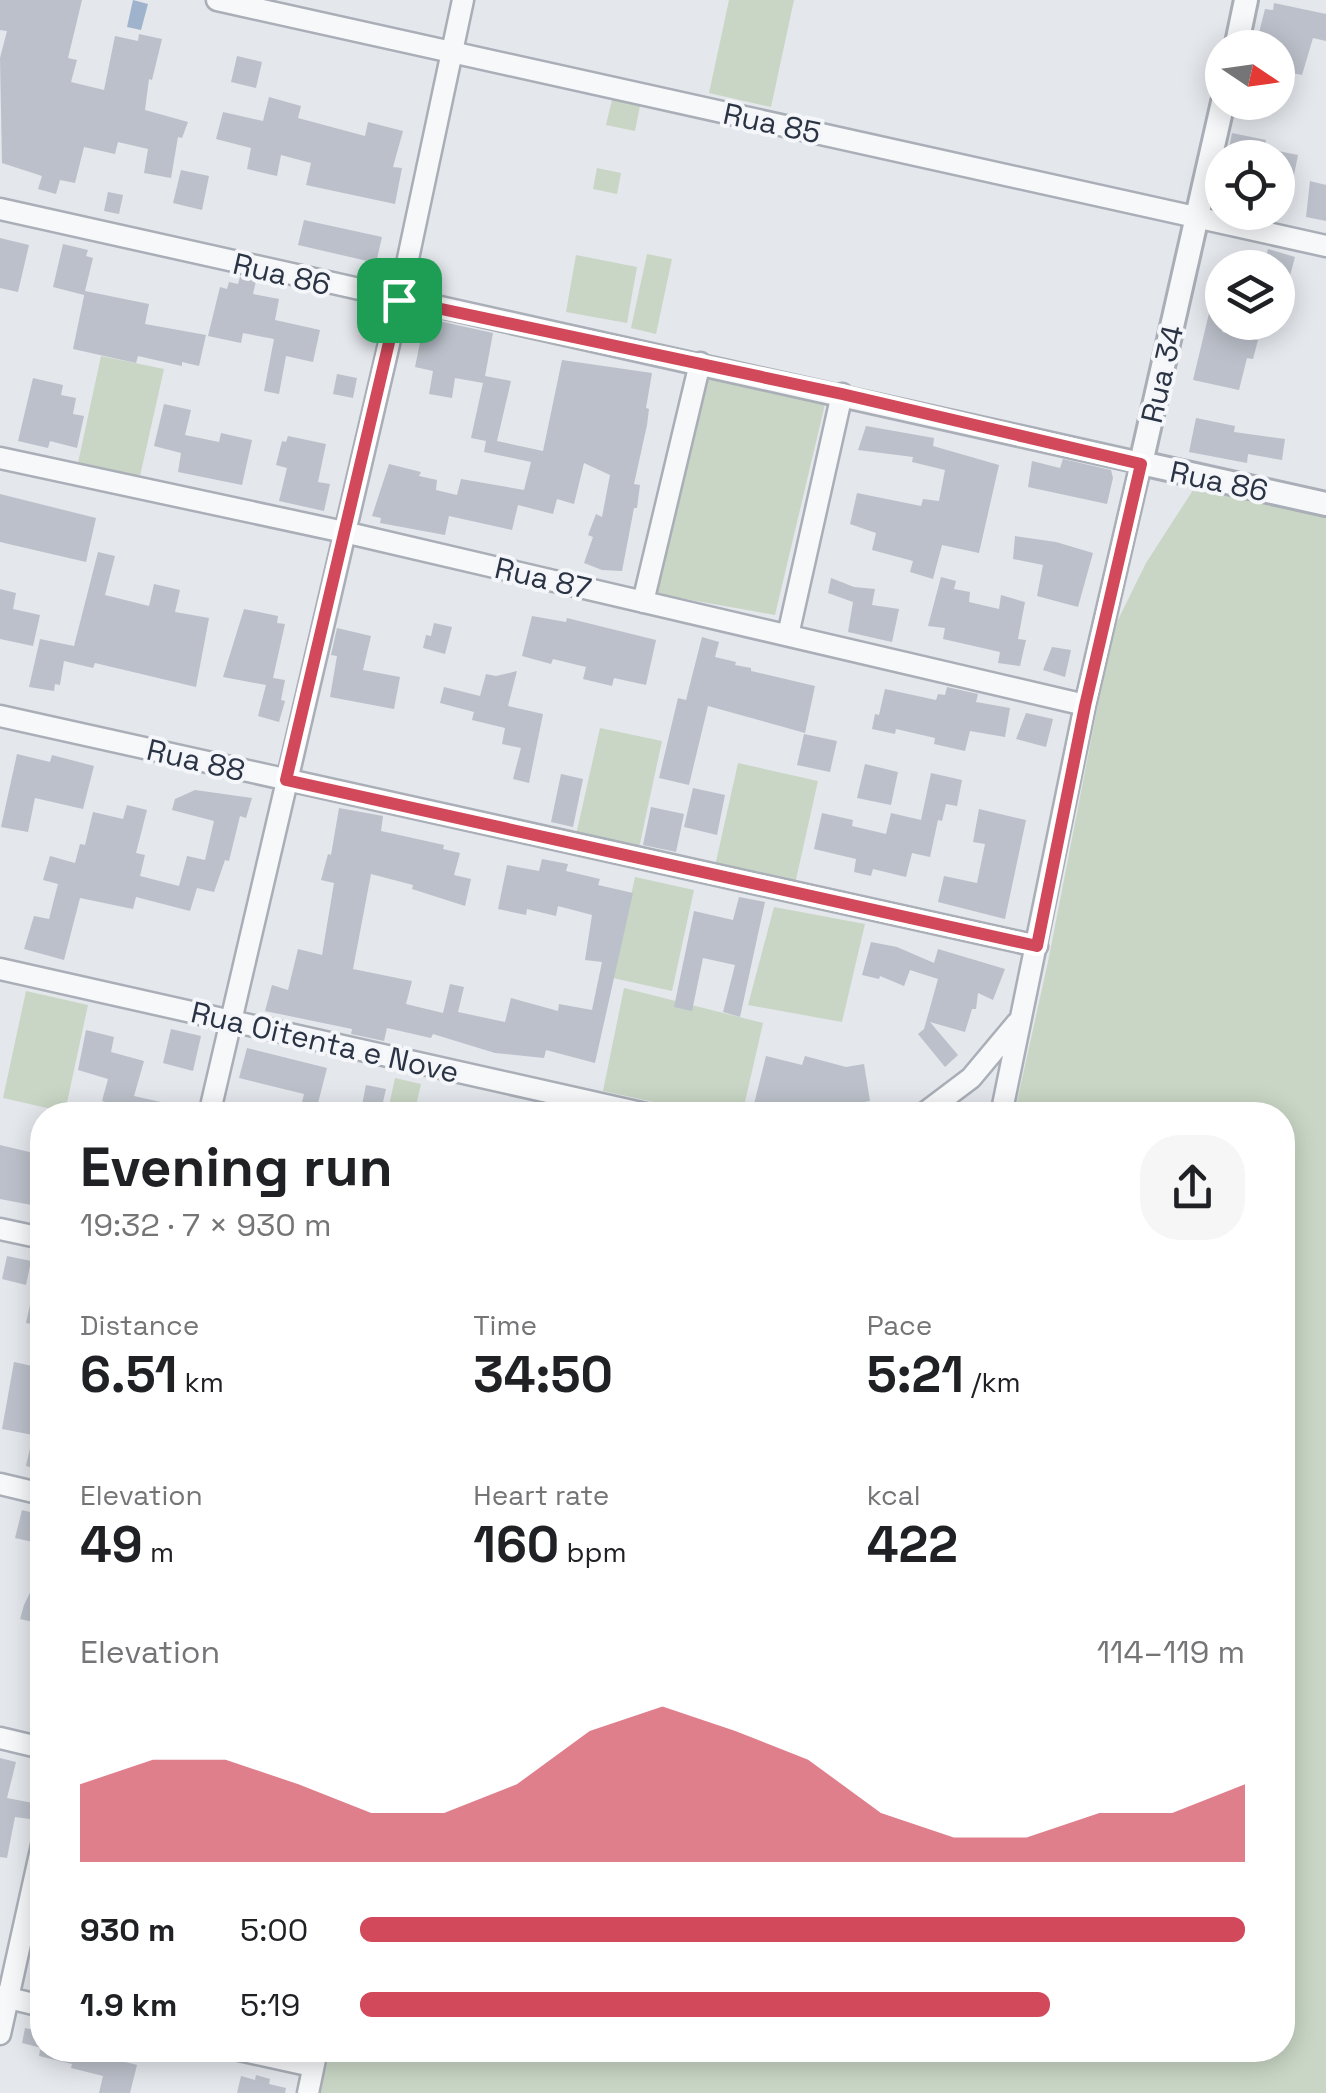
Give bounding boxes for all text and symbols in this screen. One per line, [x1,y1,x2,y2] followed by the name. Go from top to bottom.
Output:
[1205,30,1295,120] north arrow
[1205,30,1295,340] map controls
[720,94,824,152] street label: Rua 85
[1205,140,1295,230] button: locate
[229,244,335,304] street label: Rua 86
[1205,250,1295,340] button: layers
[357,258,442,343] pin
[372,273,427,328] icon: arrive
[1132,321,1192,427] street label: Rua 34
[1166,452,1272,510] street label: Rua 86
[491,548,595,608] street label: Rua 87
[143,730,249,790] street label: Rua 88
[187,992,463,1092] street label: Rua Oitenta e Nove
[80,1132,393,1202] text: Evening run
[1140,1135,1245,1240] button: share
[80,1205,332,1245] text: 19:32 · 7 × 930 m
[80,1307,199,1343] text: Distance
[473,1307,537,1343] text: Time
[867,1307,932,1343] text: Pace
[80,1343,177,1407] text: 6.51
[473,1343,613,1407] text: 34:50
[867,1343,964,1407] text: 5:21
[177,1364,224,1400] text: km
[964,1364,1021,1400] text: /km
[80,1477,203,1513] text: Elevation
[473,1477,609,1513] text: Heart rate
[867,1477,921,1513] text: kcal
[80,1513,143,1577] text: 49
[473,1513,559,1577] text: 160
[867,1513,958,1577] text: 422
[143,1534,174,1570] text: m
[559,1534,627,1570] text: bpm
[80,1632,220,1672] text: Elevation
[1097,1632,1245,1672] text: 114–119 m
[80,1910,175,1950] text: 930 m
[240,1910,308,1950] text: 5:00
[80,1985,177,2025] text: 1.9 km
[240,1985,300,2025] text: 5:19

